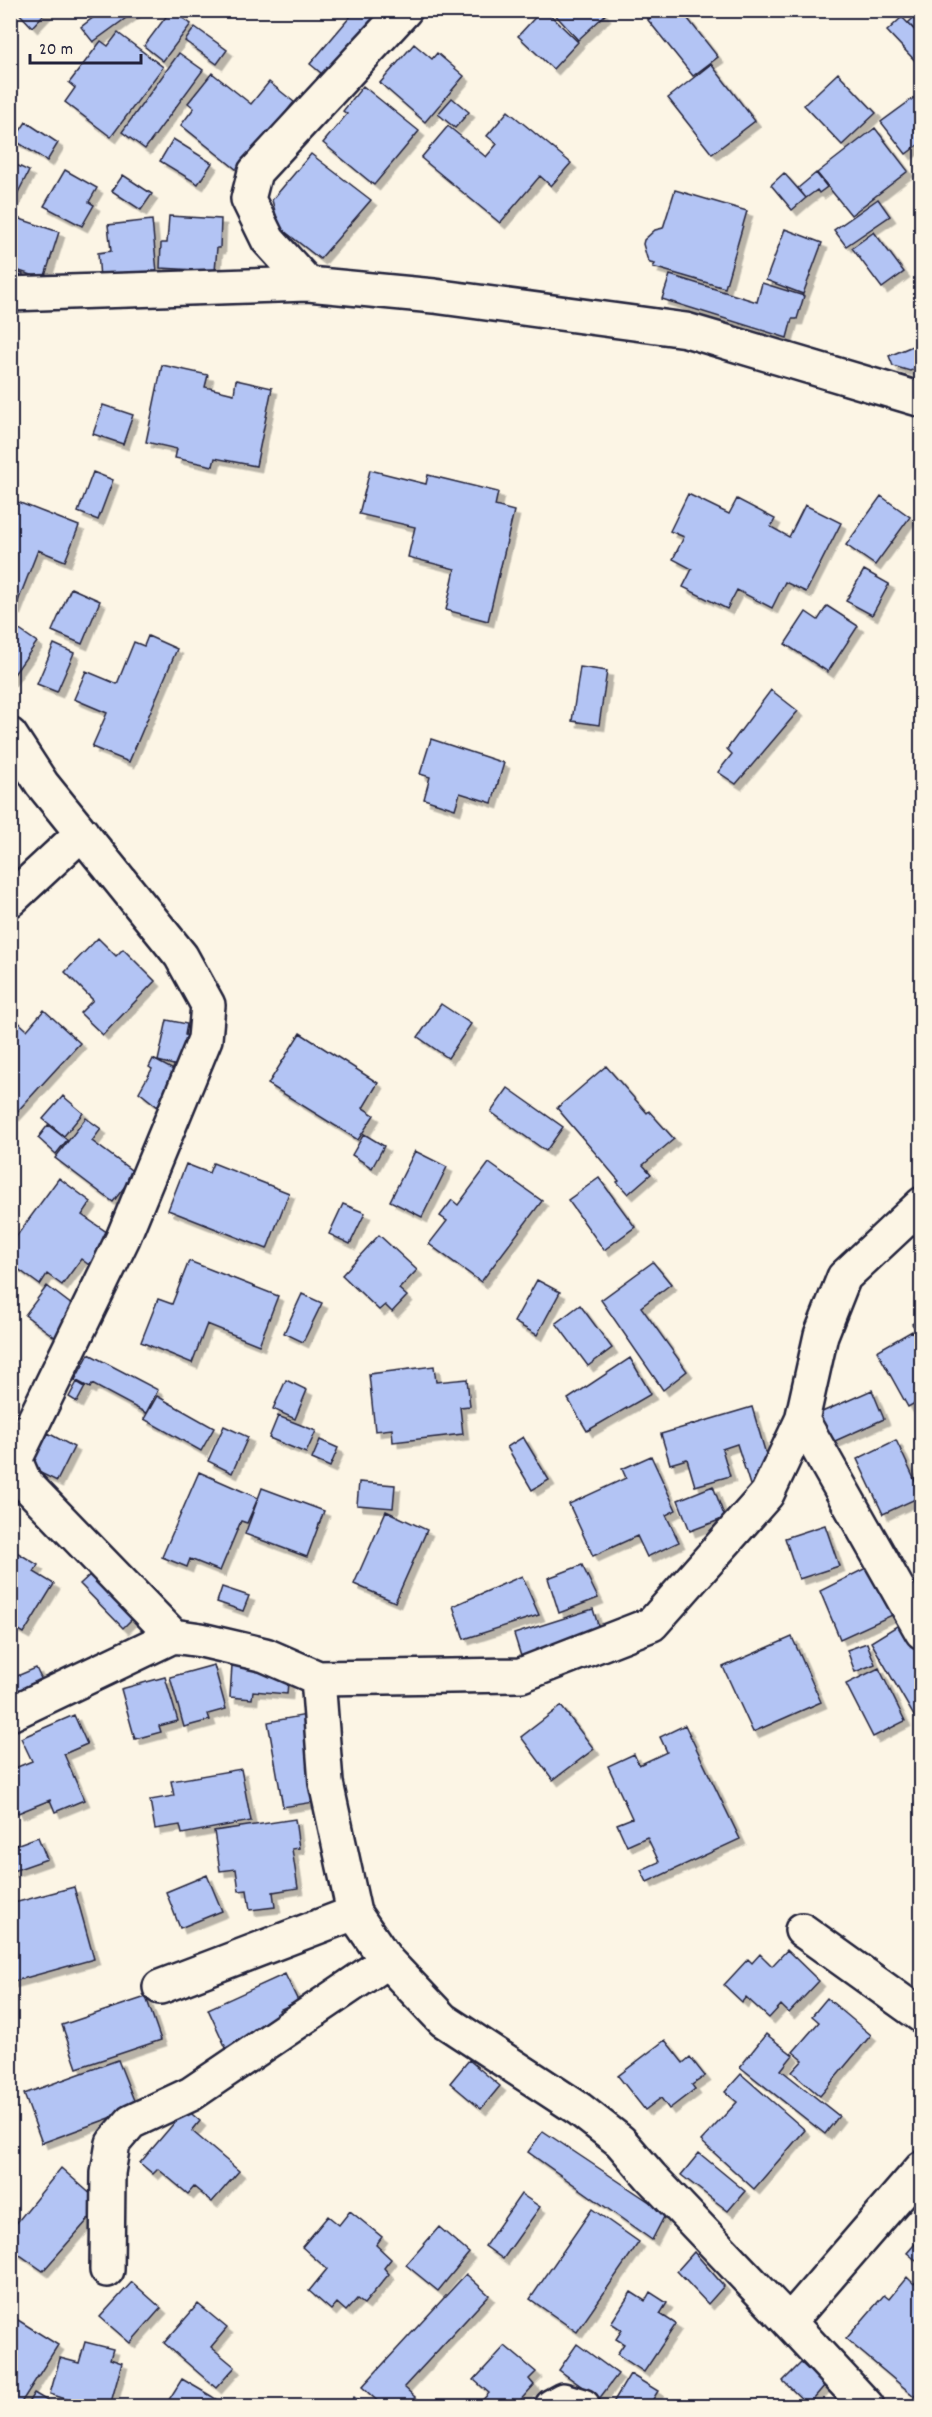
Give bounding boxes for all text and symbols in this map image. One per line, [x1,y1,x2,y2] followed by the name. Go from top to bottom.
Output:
[30,27,141,65] scale bar
[39,38,73,63] text: 20 m

